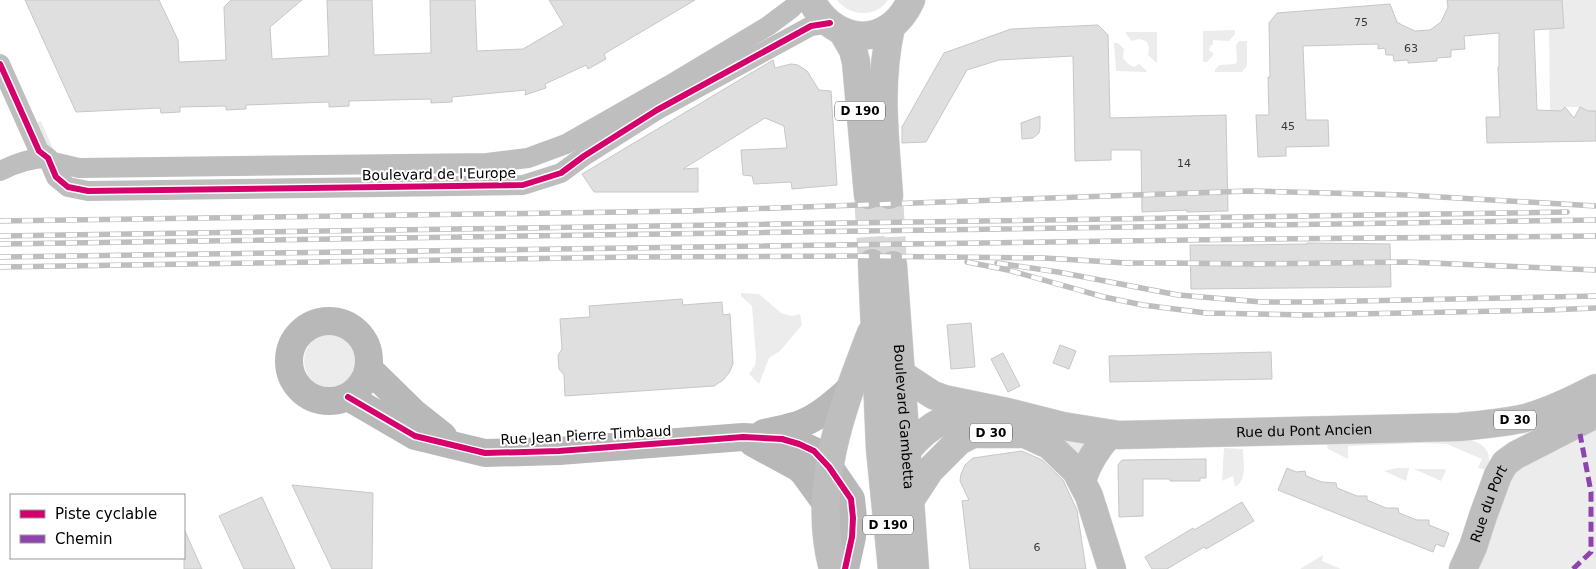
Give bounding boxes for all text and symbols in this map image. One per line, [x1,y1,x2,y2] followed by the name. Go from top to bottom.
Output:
[1354,16,1368,29] house number: 75
[1404,42,1418,55] house number: 63
[835,102,885,120] road number: D 190
[1281,120,1295,133] house number: 45
[1177,157,1191,170] house number: 14
[362,165,516,183] street label: Boulevard de l'Europe
[891,343,917,490] street label: Boulevard Gambetta
[1494,410,1536,430] road number: D 30
[1236,421,1372,440] street label: Rue du Pont Ancien
[500,423,672,447] street label: Rue Jean Pierre Timbaud
[970,423,1012,442] road number: D 30
[1467,462,1510,544] street label: Rue du Port
[10,494,185,559] legend
[55,505,157,523] text: Piste cyclable
[863,516,913,534] road number: D 190
[55,530,113,548] text: Chemin
[1034,541,1041,554] house number: 6

